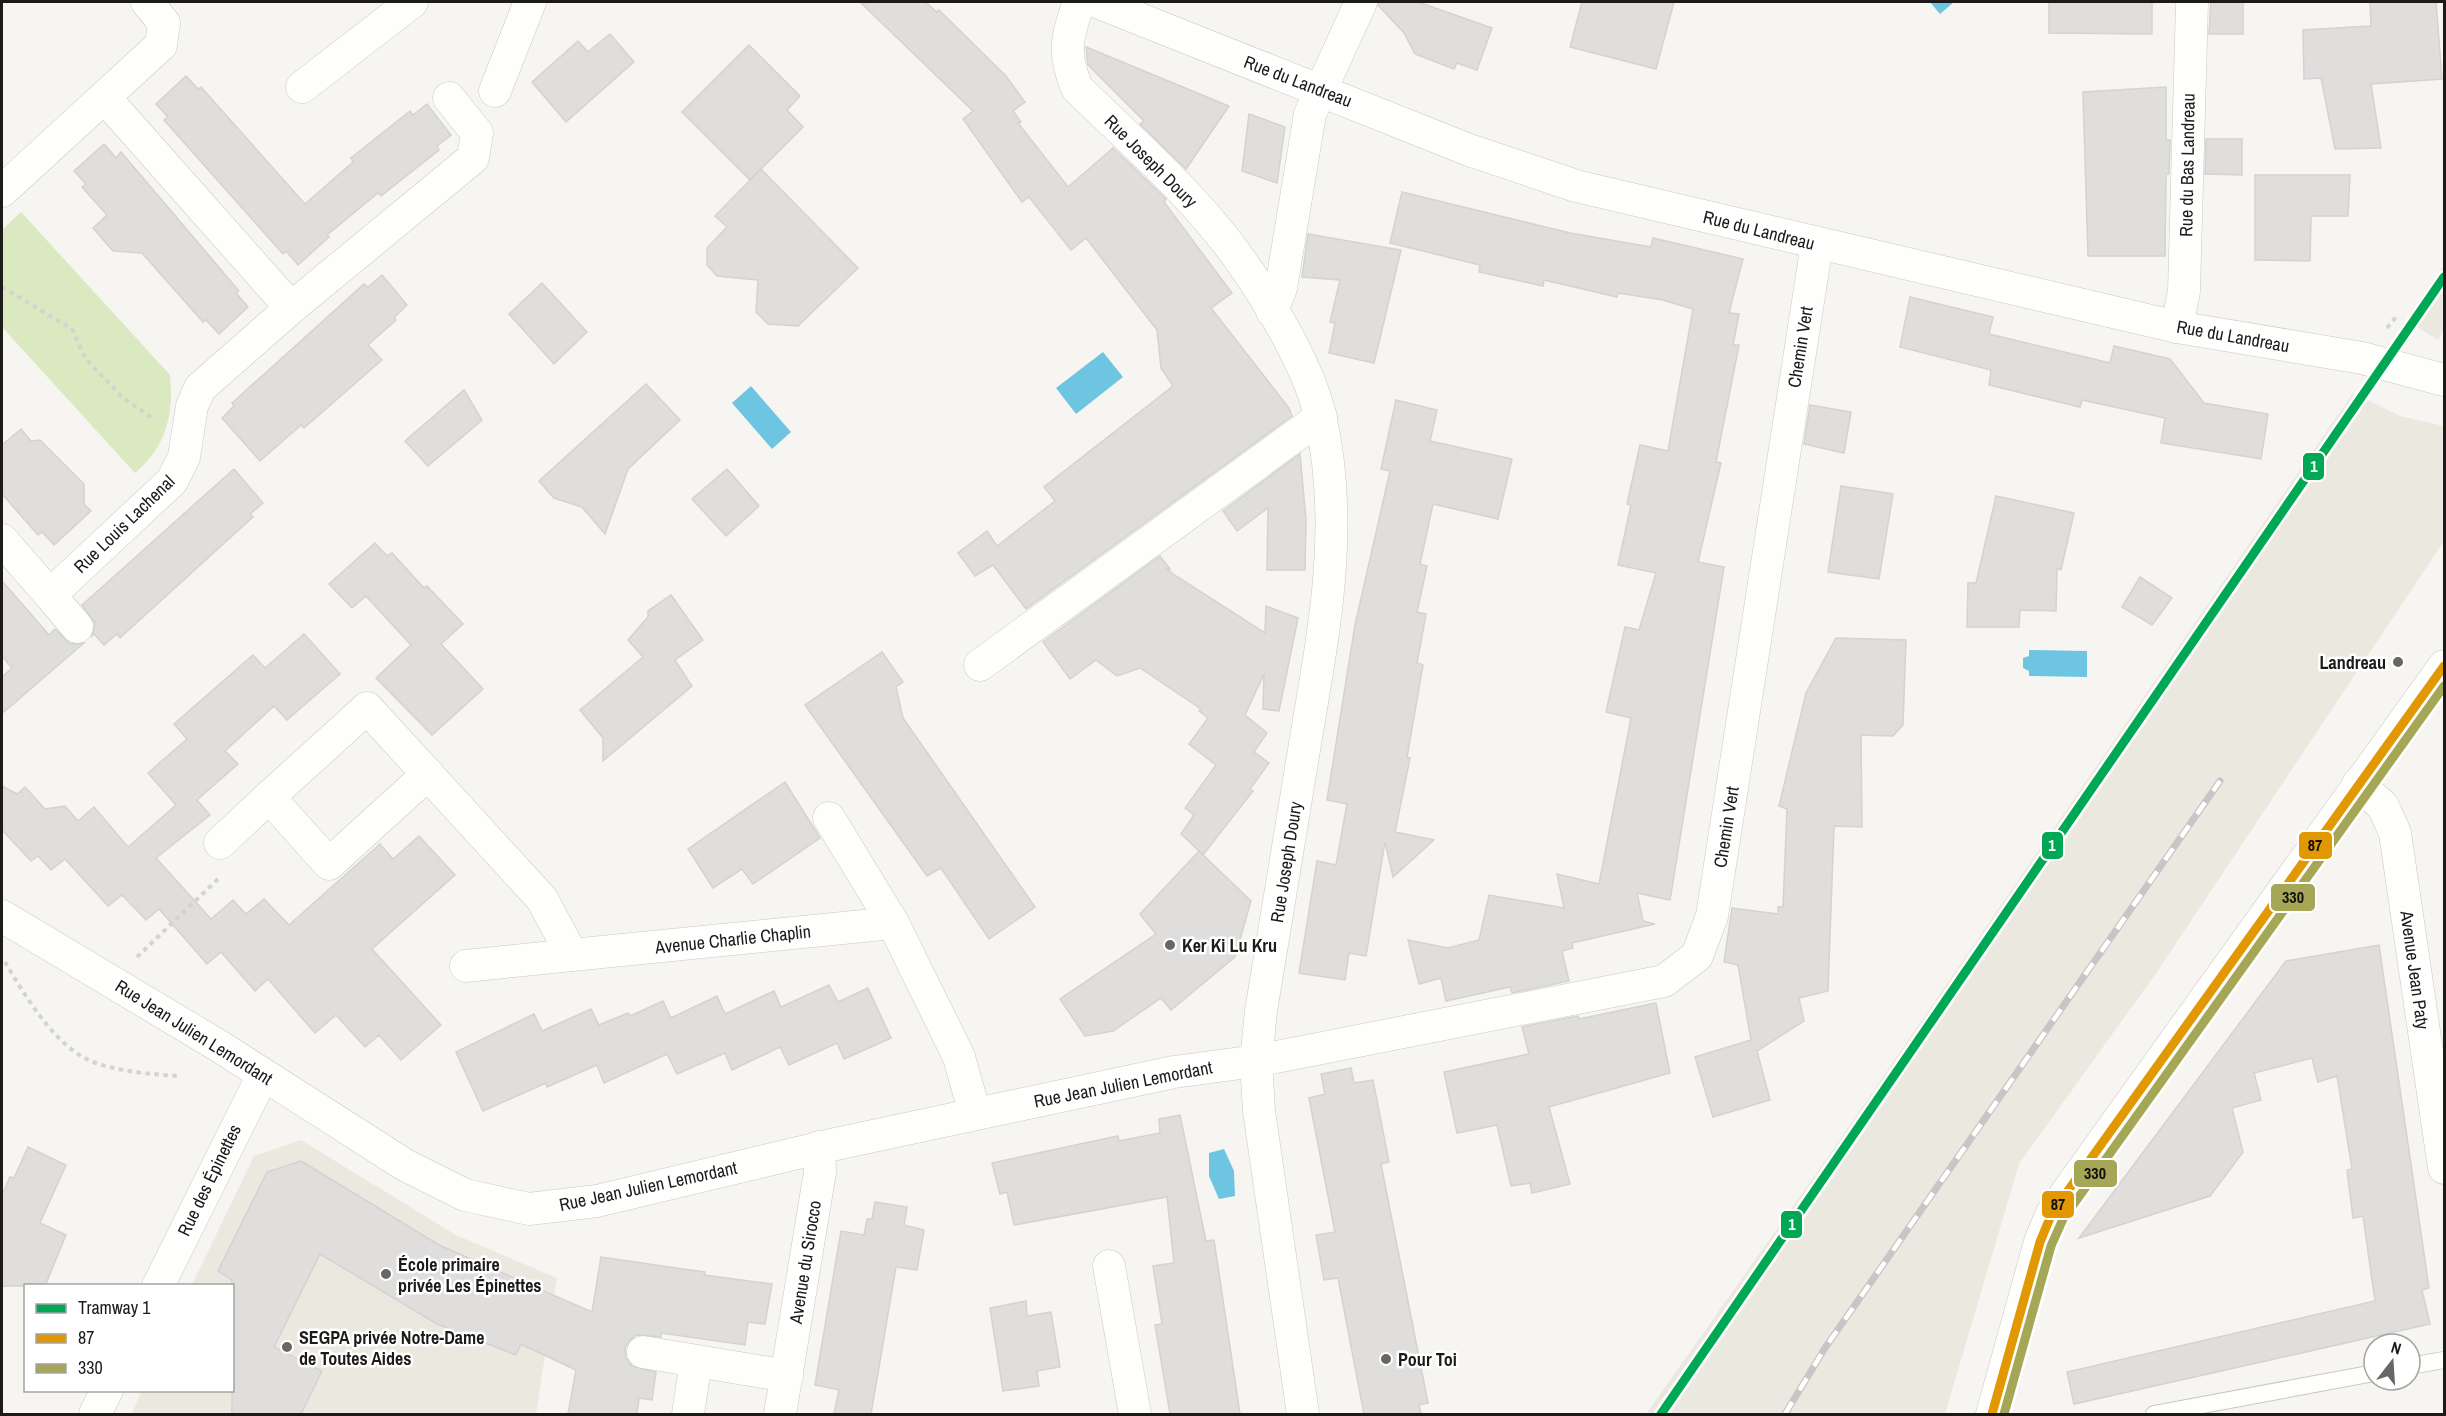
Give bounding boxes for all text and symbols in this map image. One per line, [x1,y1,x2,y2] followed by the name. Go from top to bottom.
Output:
[1240,49,1356,113] street label: Rue du Landreau
[2173,93,2201,237] street label: Rue du Bas Landreau
[1099,109,1203,213] street label: Rue Joseph Doury
[1701,204,1817,256] street label: Rue du Landreau
[1781,305,1819,389] street label: Chemin Vert
[2175,314,2291,358] street label: Rue du Landreau
[2302,452,2325,481] line badge: 1
[2310,455,2318,477] text: 1
[68,469,180,579] street label: Rue Louis Lachenal
[2320,650,2386,675] place label: Landreau
[2391,655,2405,669] marker: Landreau
[1707,785,1745,869] street label: Chemin Vert
[1264,799,1308,924] street label: Rue Joseph Doury
[2041,831,2064,860] line badge: 1
[2298,831,2333,860] line badge: 87
[2048,834,2056,856] text: 1
[2308,834,2322,856] text: 87
[2270,883,2316,912] line badge: 330
[2282,886,2304,908] text: 330
[2394,908,2436,1032] street label: Avenue Jean Paty
[653,918,812,960] street label: Avenue Charlie Chaplin
[1182,933,1277,958] place label: Ker Ki Lu Kru
[1163,938,1177,952] marker: Ker Ki Lu Kru
[110,973,278,1091] street label: Rue Jean Julien Lemordant
[1032,1054,1214,1114] street label: Rue Jean Julien Lemordant
[171,1120,247,1240] street label: Rue des Épinettes
[557,1155,739,1217] street label: Rue Jean Julien Lemordant
[2073,1159,2118,1188] line badge: 330
[2084,1162,2106,1184] text: 330
[2041,1190,2075,1219] line badge: 87
[2051,1193,2065,1215] text: 87
[783,1199,827,1326] street label: Avenue du Sirocco
[1780,1210,1803,1239] line badge: 1
[1788,1213,1796,1235] text: 1
[398,1252,542,1298] place label: École primaire privée Les Épinettes
[379,1267,393,1281] marker: École primaire privée Les Épinettes
[24,1284,234,1392] legend
[78,1295,151,1320] text: Tramway 1
[78,1325,94,1350] text: 87
[299,1325,484,1371] place label: SEGPA privée Notre-Dame de Toutes Aides
[2362,1332,2422,1392] north arrow
[2389,1336,2404,1360] text: N
[280,1340,294,1354] marker: SEGPA privée Notre-Dame de Toutes Aides
[1398,1347,1457,1372] place label: Pour Toi
[1379,1352,1393,1366] marker: Pour Toi
[78,1355,103,1380] text: 330

